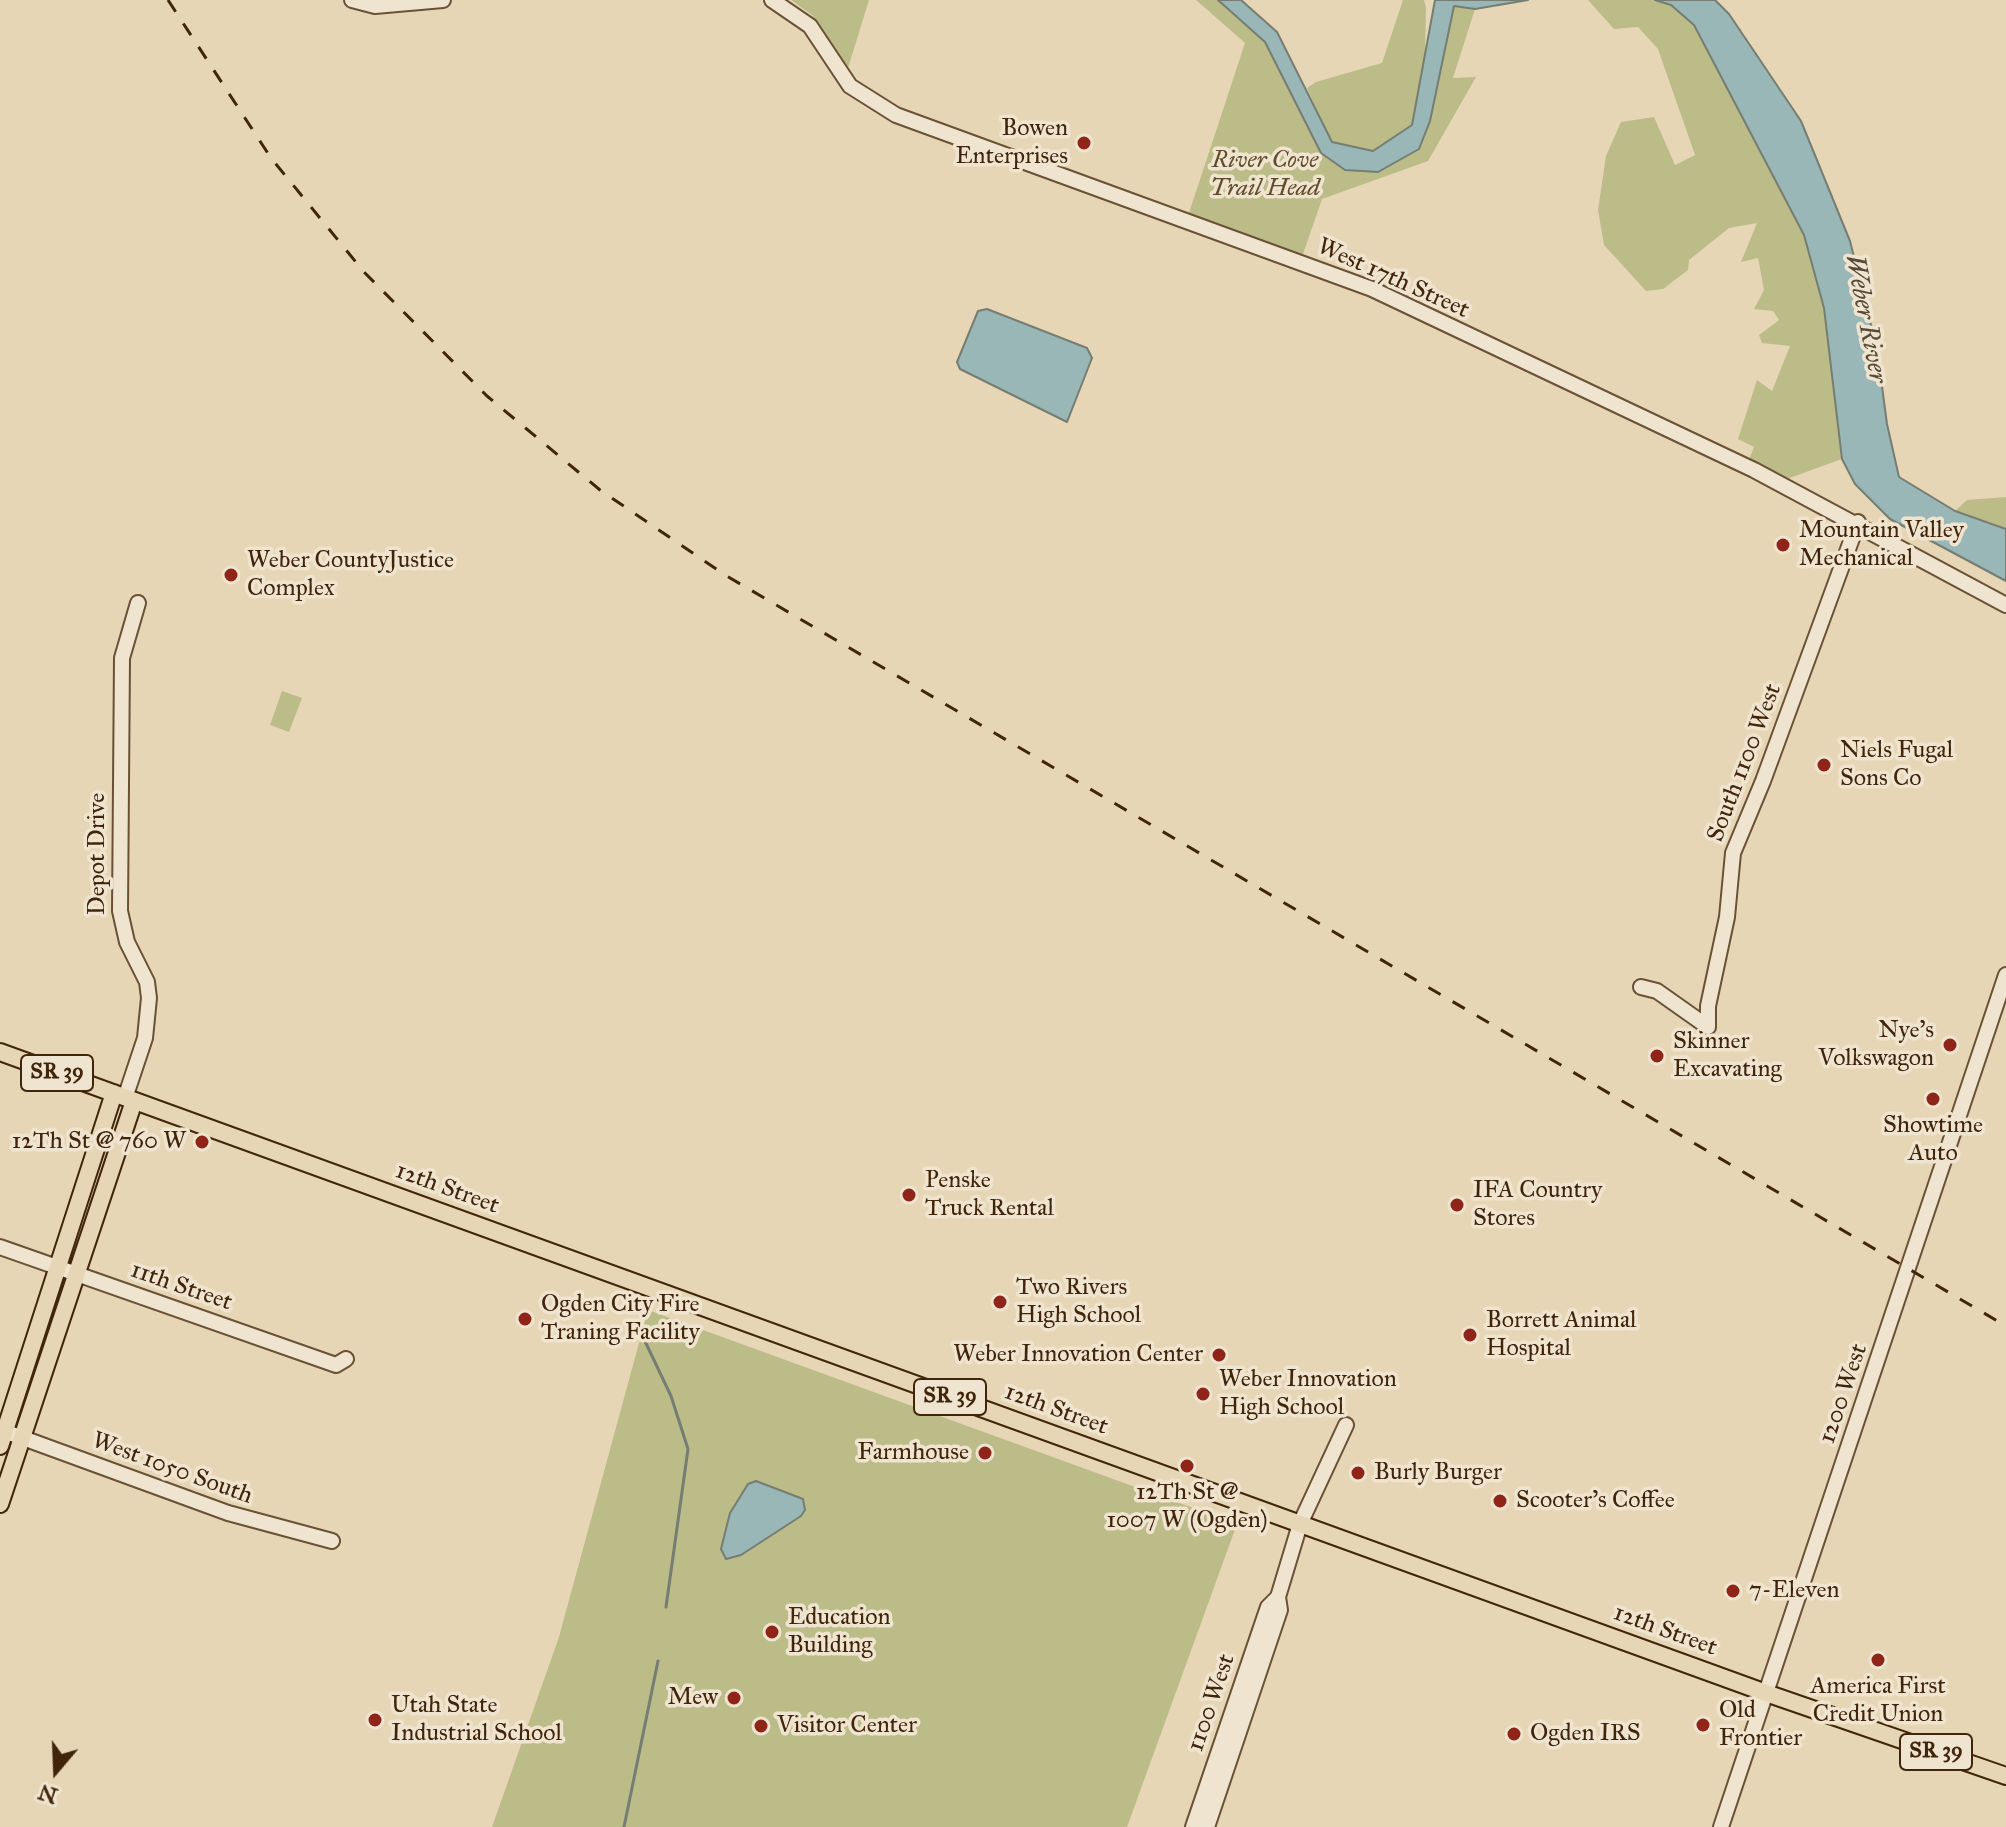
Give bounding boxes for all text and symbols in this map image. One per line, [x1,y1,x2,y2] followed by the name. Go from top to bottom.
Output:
[955,115,1068,171] place label: Bowen Enterprises
[1075,134,1093,152] marker: Bowen Enterprises
[1210,147,1320,203] park label: River Cove Trail Head
[1313,233,1473,325] street label: West 17th Street
[1837,252,1893,386] water label: Weber River
[1799,517,1964,573] place label: Mountain Valley Mechanical
[1774,536,1792,554] marker: Mountain Valley Mechanical
[247,547,454,603] place label: Weber CountyJustice Complex
[222,566,240,584] marker: Weber CountyJustice Complex
[1702,680,1788,846] street label: South 1100 West
[1840,737,1953,793] place label: Niels Fugal Sons Co
[1815,756,1833,774] marker: Niels Fugal Sons Co
[84,793,112,915] street label: Depot Drive
[1818,1017,1934,1073] place label: Nye's Volkswagon
[1673,1028,1782,1084] place label: Skinner Excavating
[1941,1036,1959,1054] marker: Nye's Volkswagon
[1648,1047,1666,1065] marker: Skinner Excavating
[21,1055,93,1091] road number: SR 39
[1924,1090,1942,1108] marker: Showtime Auto
[1883,1112,1983,1168] place label: Showtime Auto
[12,1128,186,1156] place label: 12Th St @ 760 W
[193,1133,211,1151] marker: 12Th St @ 760 W
[391,1157,503,1221] street label: 12th Street
[925,1167,1054,1223] place label: Penske Truck Rental
[1473,1177,1602,1233] place label: IFA Country Stores
[900,1186,918,1204] marker: Penske Truck Rental
[1448,1196,1466,1214] marker: IFA Country Stores
[126,1256,236,1318] street label: 11th Street
[1016,1274,1141,1330] place label: Two Rivers High School
[541,1291,700,1347] place label: Ogden City Fire Traning Facility
[991,1293,1009,1311] marker: Two Rivers High School
[1486,1307,1637,1363] place label: Borrett Animal Hospital
[516,1310,534,1328] marker: Ogden City Fire Traning Facility
[1461,1326,1479,1344] marker: Borrett Animal Hospital
[1814,1340,1874,1448] street label: 1200 West
[953,1341,1203,1369] place label: Weber Innovation Center
[1210,1346,1228,1364] marker: Weber Innovation Center
[1219,1366,1397,1422] place label: Weber Innovation High School
[1000,1378,1112,1442] street label: 12th Street
[914,1379,986,1415] road number: SR 39
[1194,1385,1212,1403] marker: Weber Innovation High School
[88,1427,256,1511] street label: West 1050 South
[858,1439,969,1467] place label: Farmhouse
[976,1444,994,1462] marker: Farmhouse
[1178,1457,1196,1475] marker: 12Th St @ 1007 W (Ogden)
[1374,1459,1502,1487] place label: Burly Burger
[1349,1464,1367,1482] marker: Burly Burger
[1106,1479,1268,1535] place label: 12Th St @ 1007 W (Ogden)
[1516,1487,1675,1515] place label: Scooter's Coffee
[1491,1492,1509,1510] marker: Scooter's Coffee
[1749,1577,1839,1605] place label: 7-Eleven
[1724,1582,1742,1600] marker: 7-Eleven
[1609,1599,1721,1663] street label: 12th Street
[788,1604,891,1660] place label: Education Building
[763,1623,781,1641] marker: Education Building
[1182,1651,1242,1755] street label: 1100 West
[1869,1651,1887,1669] marker: America First Credit Union
[1810,1673,1946,1729] place label: America First Credit Union
[668,1684,718,1712] place label: Mew
[725,1689,743,1707] marker: Mew
[391,1692,562,1748] place label: Utah State Industrial School
[1719,1697,1802,1753] place label: Old Frontier
[366,1711,384,1729] marker: Utah State Industrial School
[777,1712,917,1740] place label: Visitor Center
[1694,1716,1712,1734] marker: Old Frontier
[752,1717,770,1735] marker: Visitor Center
[1530,1720,1641,1748] place label: Ogden IRS
[1505,1725,1523,1743] marker: Ogden IRS
[16,1731,96,1811] north arrow
[1900,1734,1972,1770] road number: SR 39
[35,1778,61,1810] text: N

